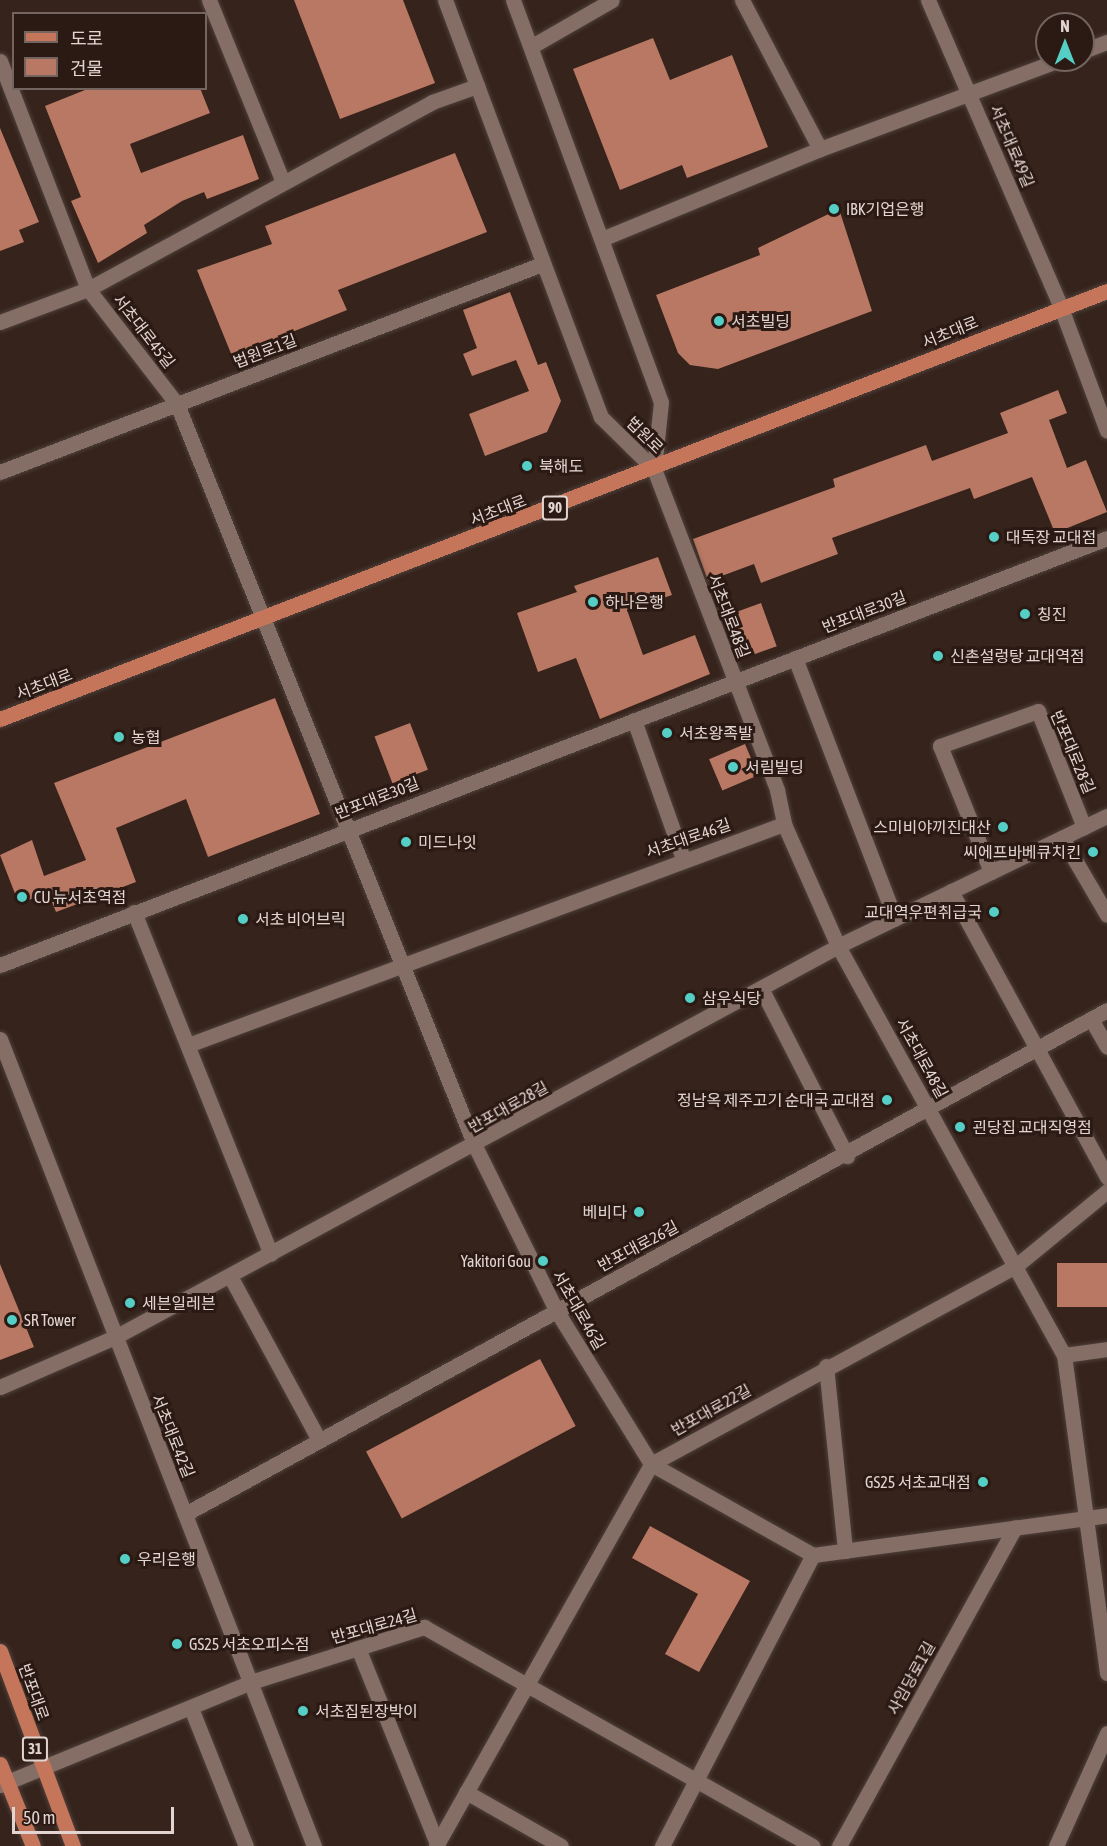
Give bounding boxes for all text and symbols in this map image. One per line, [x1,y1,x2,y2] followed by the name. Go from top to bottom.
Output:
[12,12,207,90] legend
[1035,12,1095,72] north arrow
[1060,17,1070,35] text: N
[70,28,103,49] text: 도로
[70,58,103,79] text: 건물
[986,101,1038,191] street label: 서초대로49길
[846,199,924,219] place label: IBK기업은행
[827,202,841,216] marker: IBK기업은행
[109,290,179,372] street label: 서초대로45길
[731,311,790,331] place label: 서초빌딩
[919,312,981,352] street label: 서초대로
[712,314,726,328] marker: 서초빌딩
[231,330,299,372] street label: 법원로1길
[623,413,667,457] street label: 법원로
[539,456,583,476] place label: 북해도
[520,459,534,473] marker: 북해도
[467,490,529,530] street label: 서초대로
[542,496,568,520] road number: 90
[1006,527,1097,547] place label: 대독장 교대점
[987,530,1001,544] marker: 대독장 교대점
[704,571,754,661] street label: 서초대로48길
[819,587,909,637] street label: 반포대로30길
[605,592,664,612] place label: 하나은행
[586,595,600,609] marker: 하나은행
[1037,604,1066,624] place label: 칭진
[1018,607,1032,621] marker: 칭진
[950,646,1085,666] place label: 신촌설렁탕 교대역점
[931,649,945,663] marker: 신촌설렁탕 교대역점
[13,664,75,704] street label: 서초대로
[1047,707,1099,797] street label: 반포대로28길
[679,723,753,743] place label: 서초왕족발
[660,726,674,740] marker: 서초왕족발
[131,727,160,747] place label: 농협
[112,730,126,744] marker: 농협
[745,757,804,777] place label: 서림빌딩
[726,760,740,774] marker: 서림빌딩
[332,773,422,823] street label: 반포대로30길
[643,814,733,862] street label: 서초대로46길
[873,817,991,837] place label: 스미비야끼진대산
[996,820,1010,834] marker: 스미비야끼진대산
[418,832,477,852] place label: 미드나잇
[399,835,413,849] marker: 미드나잇
[963,842,1081,862] place label: 씨에프바베큐치킨
[1086,845,1100,859] marker: 씨에프바베큐치킨
[34,887,126,907] place label: CU 뉴서초역점
[15,890,29,904] marker: CU 뉴서초역점
[864,902,982,922] place label: 교대역우편취급국
[987,905,1001,919] marker: 교대역우편취급국
[255,909,346,929] place label: 서초 비어브릭
[236,912,250,926] marker: 서초 비어브릭
[702,988,761,1008] place label: 삼우식당
[683,991,697,1005] marker: 삼우식당
[892,1015,952,1101] street label: 서초대로48길
[465,1077,551,1137] street label: 반포대로28길
[677,1090,875,1110] place label: 정남옥 제주고기 순대국 교대점
[880,1093,894,1107] marker: 정남옥 제주고기 순대국 교대점
[972,1117,1092,1137] place label: 괸당집 교대직영점
[953,1120,967,1134] marker: 괸당집 교대직영점
[583,1202,627,1222] place label: 베비다
[632,1205,646,1219] marker: 베비다
[594,1217,682,1275] street label: 반포대로26길
[461,1251,531,1271] place label: Yakitori Gou
[536,1254,550,1268] marker: Yakitori Gou
[549,1267,609,1353] street label: 서초대로46길
[142,1293,216,1313] place label: 세븐일레븐
[123,1296,137,1310] marker: 세븐일레븐
[24,1310,76,1330] place label: SR Tower
[5,1313,19,1327] marker: SR Tower
[668,1380,754,1440] street label: 반포대로22길
[147,1391,199,1481] street label: 서초대로42길
[865,1472,971,1492] place label: GS25 서초교대점
[976,1475,990,1489] marker: GS25 서초교대점
[137,1549,196,1569] place label: 우리은행
[118,1552,132,1566] marker: 우리은행
[329,1605,419,1647] street label: 반포대로24길
[189,1634,310,1654] place label: GS25 서초오피스점
[170,1637,184,1651] marker: GS25 서초오피스점
[883,1638,939,1718] street label: 사임당로1길
[15,1661,53,1723] street label: 반포대로
[315,1701,418,1721] place label: 서초집된장박이
[296,1704,310,1718] marker: 서초집된장박이
[22,1737,48,1761] road number: 31
[15,1795,177,1833] scale bar
[23,1807,55,1828] text: 50 m

